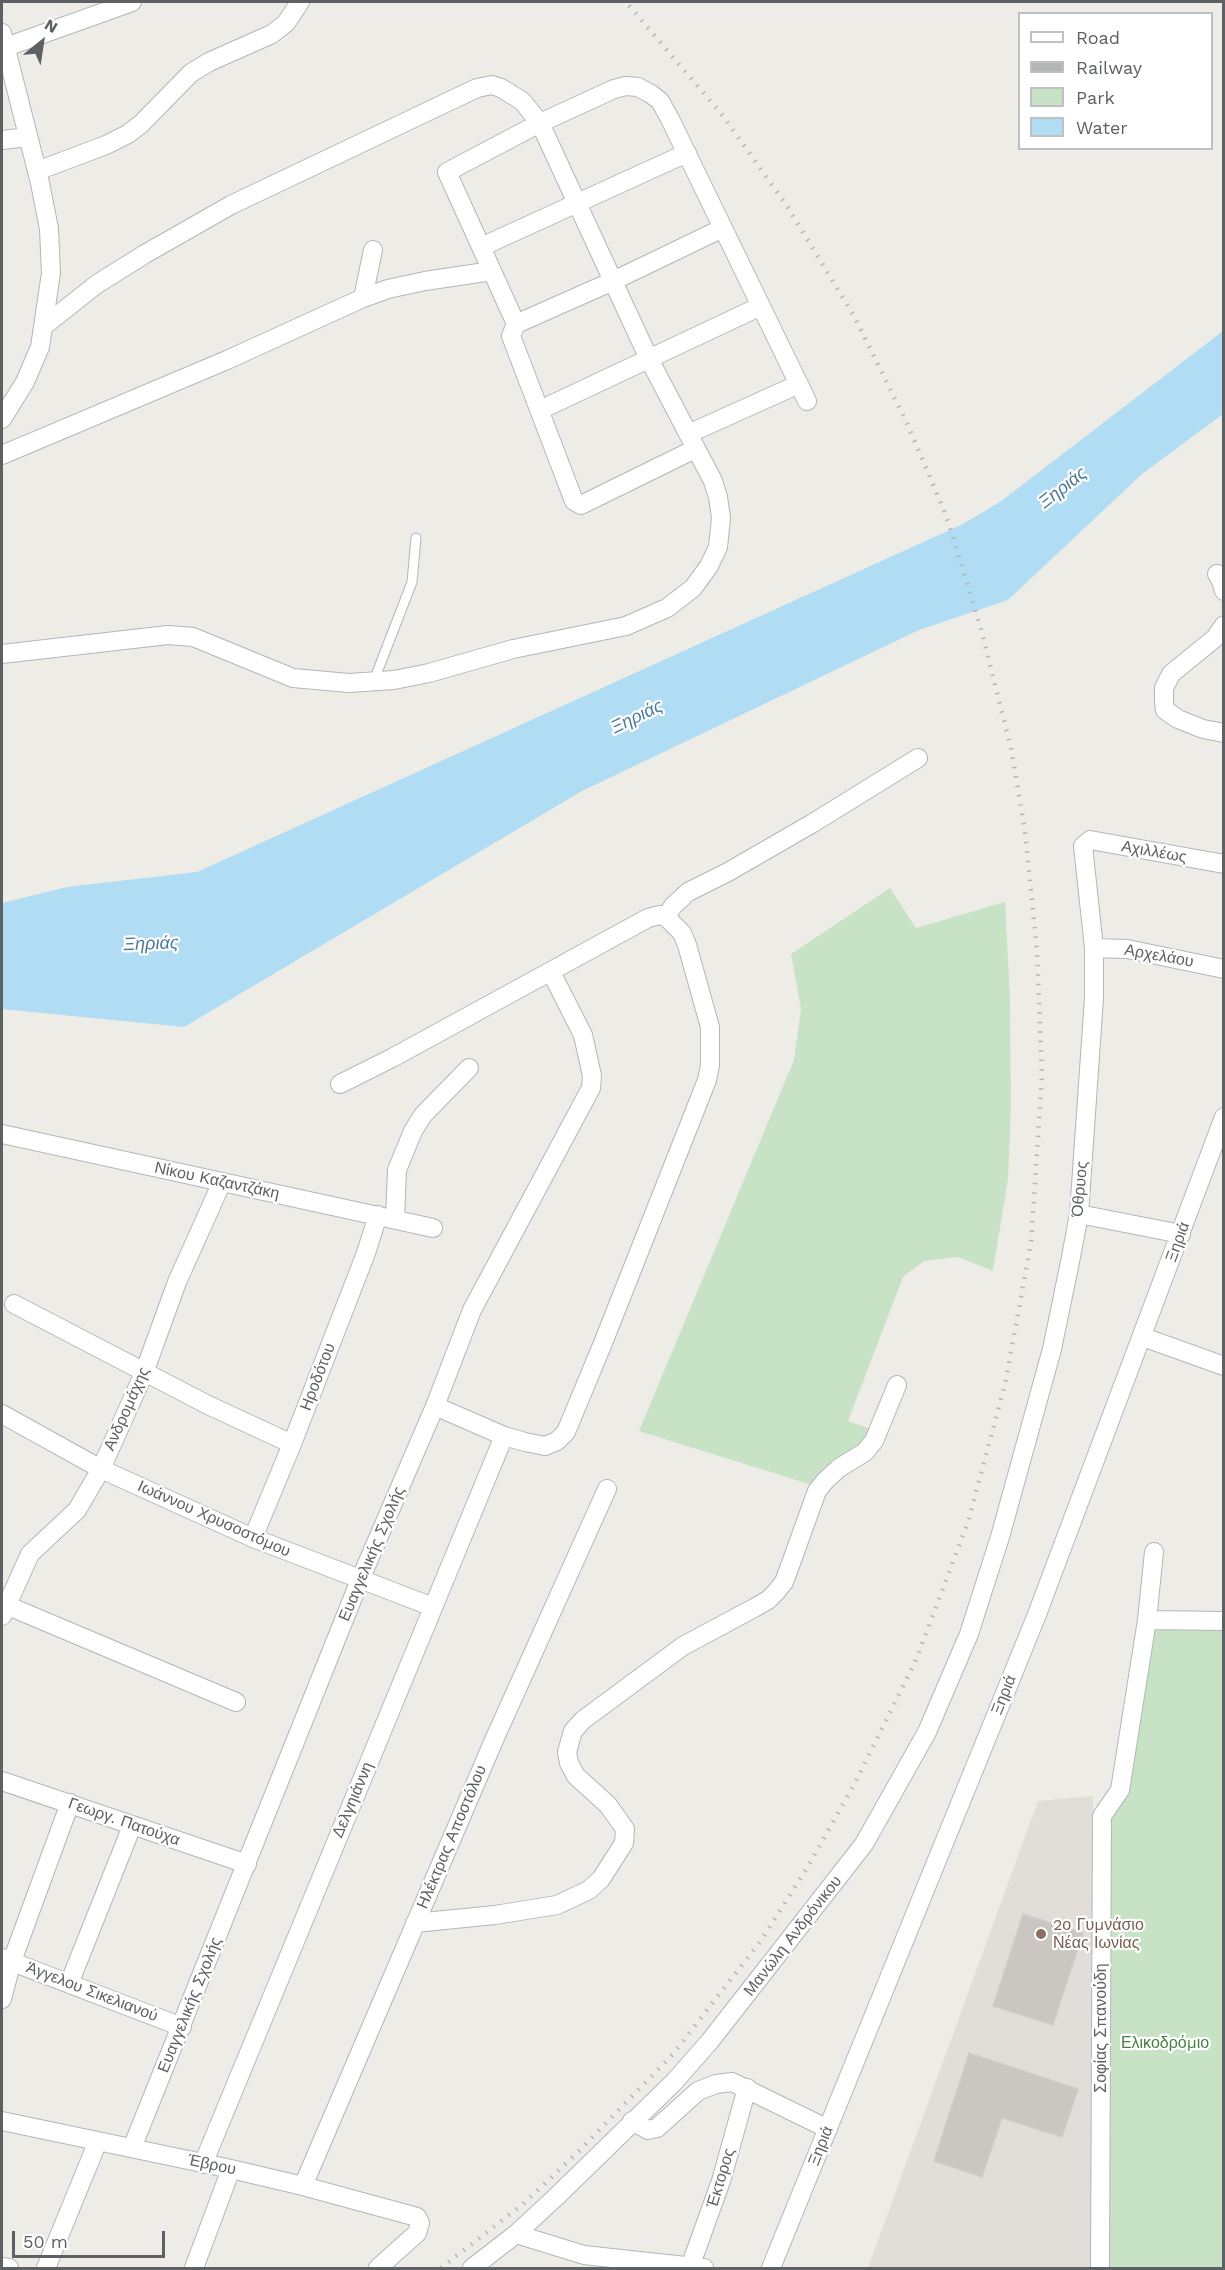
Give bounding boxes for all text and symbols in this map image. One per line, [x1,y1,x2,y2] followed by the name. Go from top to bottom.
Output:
[12,12,72,72] north arrow
[1018,12,1213,150] legend
[41,15,61,37] text: N
[1076,27,1120,48] text: Road
[1076,57,1142,78] text: Railway
[1076,87,1115,108] text: Park
[1076,117,1128,138] text: Water
[1035,463,1091,513] water label: Ξηριάς
[608,695,666,739] water label: Ξηριάς
[1120,837,1188,867] street label: Αχιλλέως
[123,932,179,956] water label: Ξηριάς
[1123,940,1195,972] street label: Αρχελάου
[153,1158,281,1204] street label: Νίκου Καζαντζάκη
[1068,1160,1092,1218] street label: Όθρυος
[1162,1219,1194,1265] street label: Ξηριά
[296,1340,340,1414] street label: Ηροδότου
[100,1364,154,1454] street label: Ανδρομάχης
[135,1477,293,1561] street label: Ιωάννου Χρυσοστόμου
[335,1484,409,1624] street label: Ευαγγελικής Σχολής
[987,1672,1021,1718] street label: Ξηριά
[328,1759,378,1841] street label: Δελγηιάννη
[413,1762,491,1912] street label: Ηλέκτρας Αποστόλου
[66,1794,182,1850] street label: Γεωργ. Πατούχα
[740,1872,846,2000] street label: Μανώλη Ανδρόνικου
[1053,1915,1144,1953] place label: 2ο Γυμνάσιο Νέας Ιωνίας
[1034,1927,1048,1941] marker: 2ο Γυμνάσιο Νέας Ιωνίας
[154,1934,226,2076] street label: Ευαγγελικής Σχολής
[23,1958,161,2026] street label: Άγγελου Σικελιανού
[1091,1963,1111,2093] street label: Σοφίας Σπανούδη
[1121,2033,1209,2053] park label: Ελικοδρόμιο
[804,2123,838,2169] street label: Ξηριά
[703,2146,739,2210] street label: Έκτορος
[186,2151,238,2179] street label: Έβρου
[15,2219,168,2257] scale bar
[23,2231,68,2252] text: 50 m

